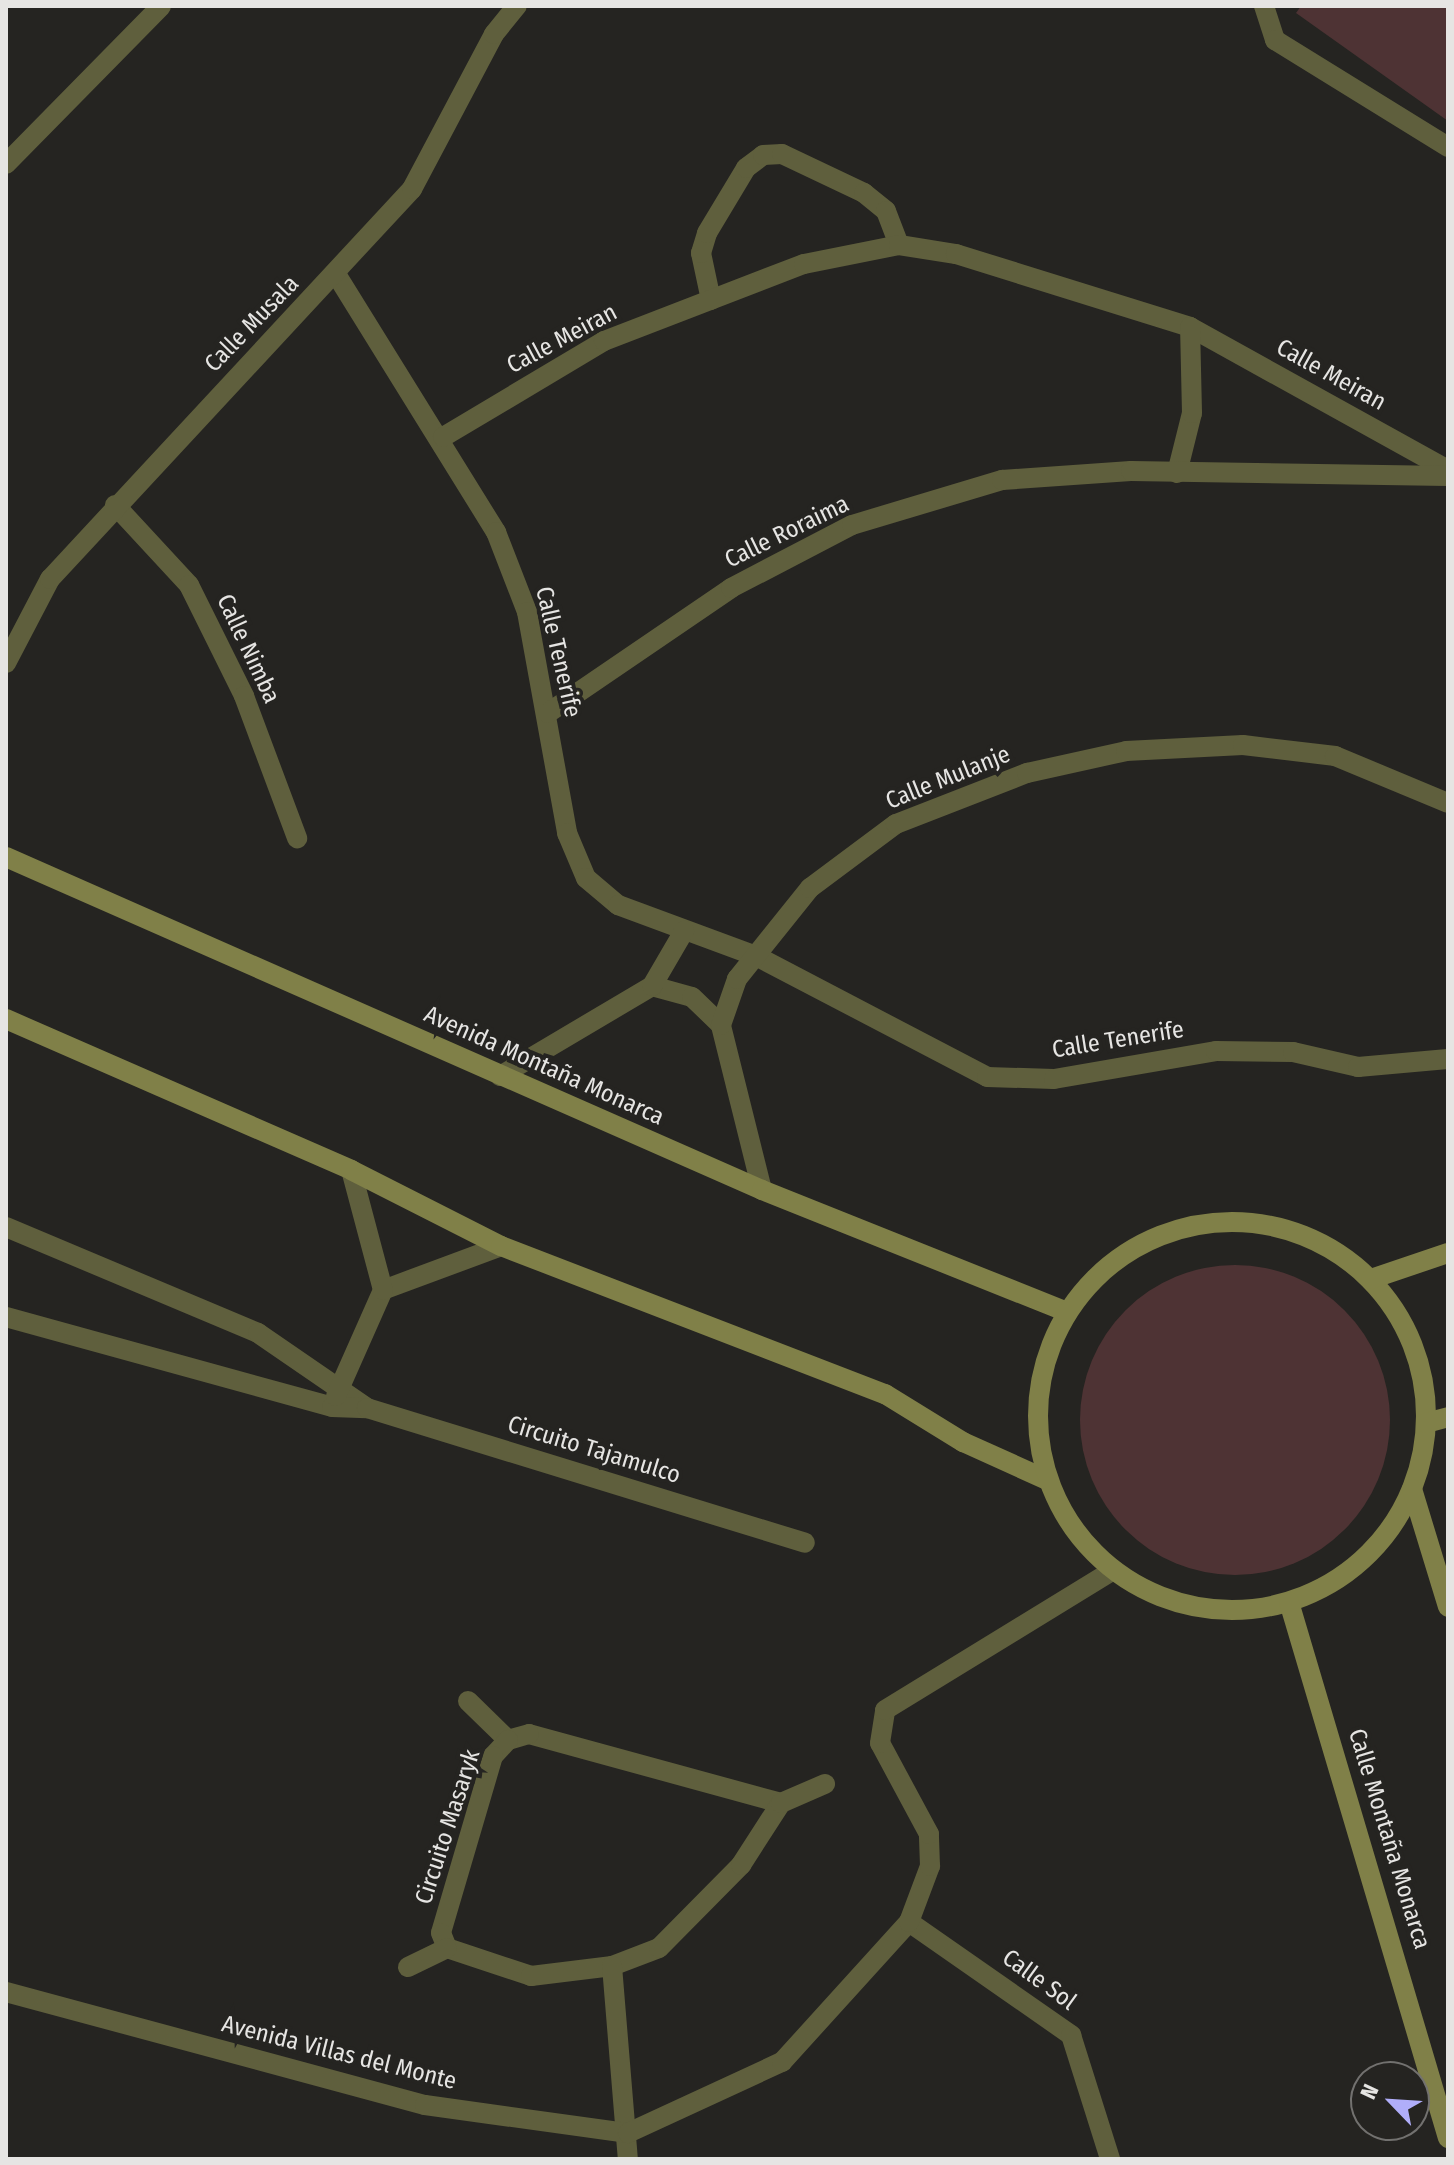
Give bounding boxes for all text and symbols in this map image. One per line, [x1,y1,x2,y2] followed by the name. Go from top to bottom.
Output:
[199,270,305,378] street label: Calle Musala
[502,298,622,380] street label: Calle Meiran
[1271,333,1391,417] street label: Calle Meiran
[720,490,854,574] street label: Calle Roraima
[529,584,587,720] street label: Calle Tenerife
[210,590,286,708] street label: Calle Nimba
[882,740,1014,816] street label: Calle Mulanje
[420,1000,668,1132] street label: Avenida Montaña Monarca
[1050,1015,1186,1065] street label: Calle Tenerife
[504,1410,684,1490] street label: Circuito Tajamulco
[1342,1725,1436,1953] street label: Calle Montaña Monarca
[409,1746,487,1908] street label: Circuito Masaryk
[996,1944,1082,2016] street label: Calle Sol
[219,2010,459,2096] street label: Avenida Villas del Monte
[1350,2061,1430,2141] north arrow
[1355,2080,1385,2103] text: N

